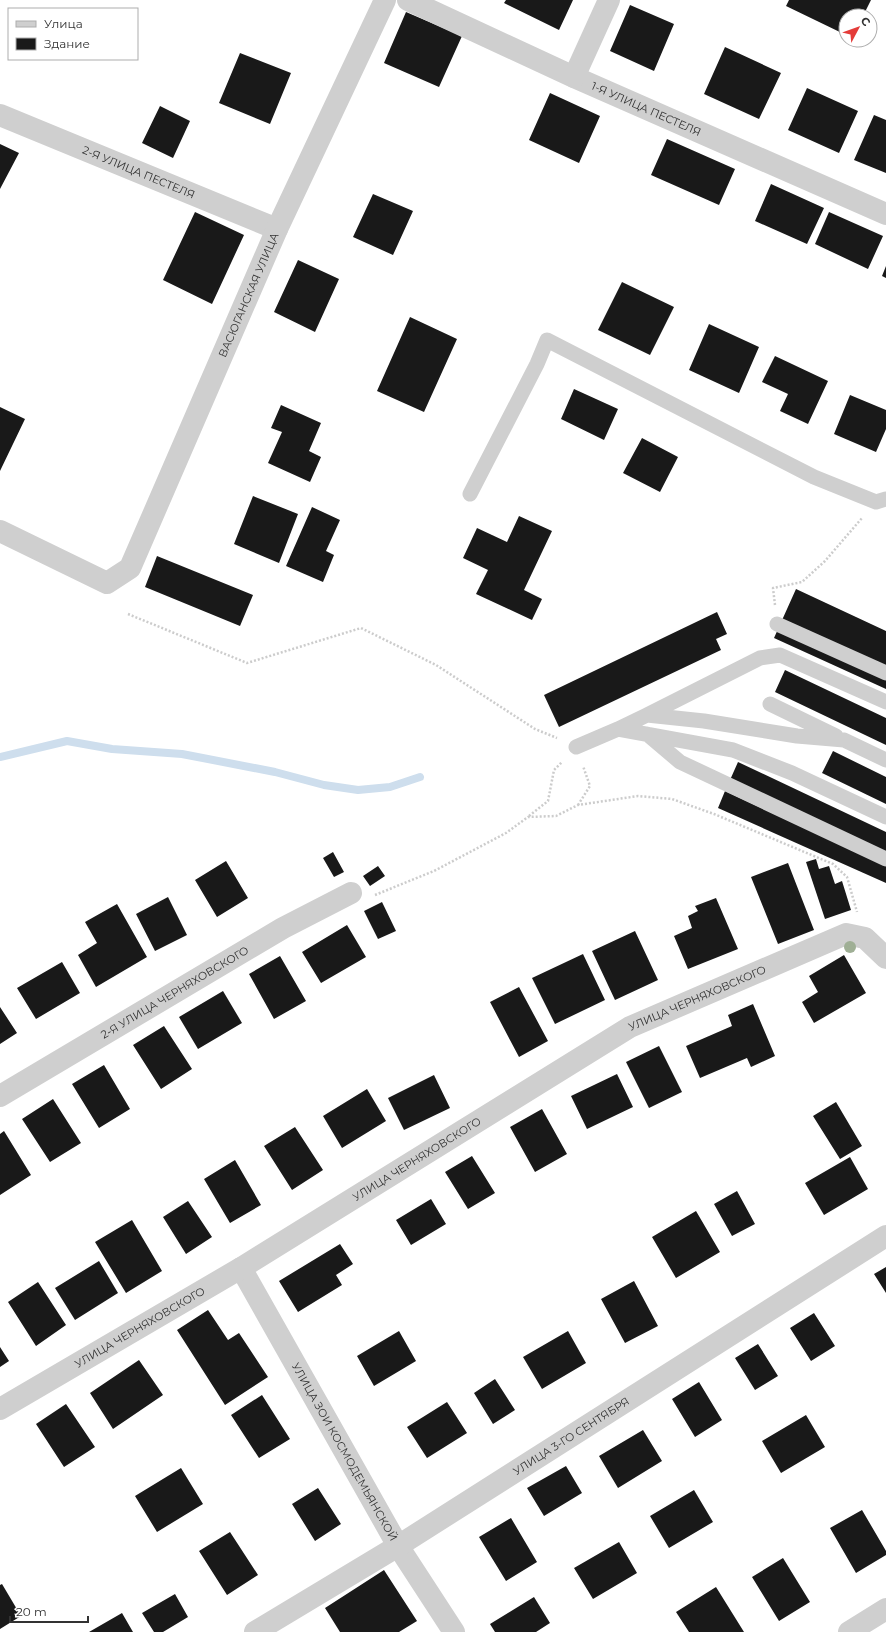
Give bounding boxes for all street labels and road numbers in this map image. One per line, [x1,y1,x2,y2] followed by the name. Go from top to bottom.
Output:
[589,79,703,139] street label: 1-Я УЛИЦА ПЕСТЕЛЯ
[80,143,197,201] street label: 2-Я УЛИЦА ПЕСТЕЛЯ
[215,230,282,360] street label: ВАСЮГАНСКАЯ УЛИЦА
[98,943,251,1042] street label: 2-Я УЛИЦА ЧЕРНЯХОВСКОГО
[626,962,768,1034] street label: УЛИЦА ЧЕРНЯХОВСКОГО
[350,1114,484,1204] street label: УЛИЦА ЧЕРНЯХОВСКОГО
[72,1284,207,1371] street label: УЛИЦА ЧЕРНЯХОВСКОГО
[289,1360,401,1543] street label: УЛИЦА ЗОИ КОСМОДЕМЬЯНСКОЙ
[510,1394,632,1478] street label: УЛИЦА 3-ГО СЕНТЯБРЯ

